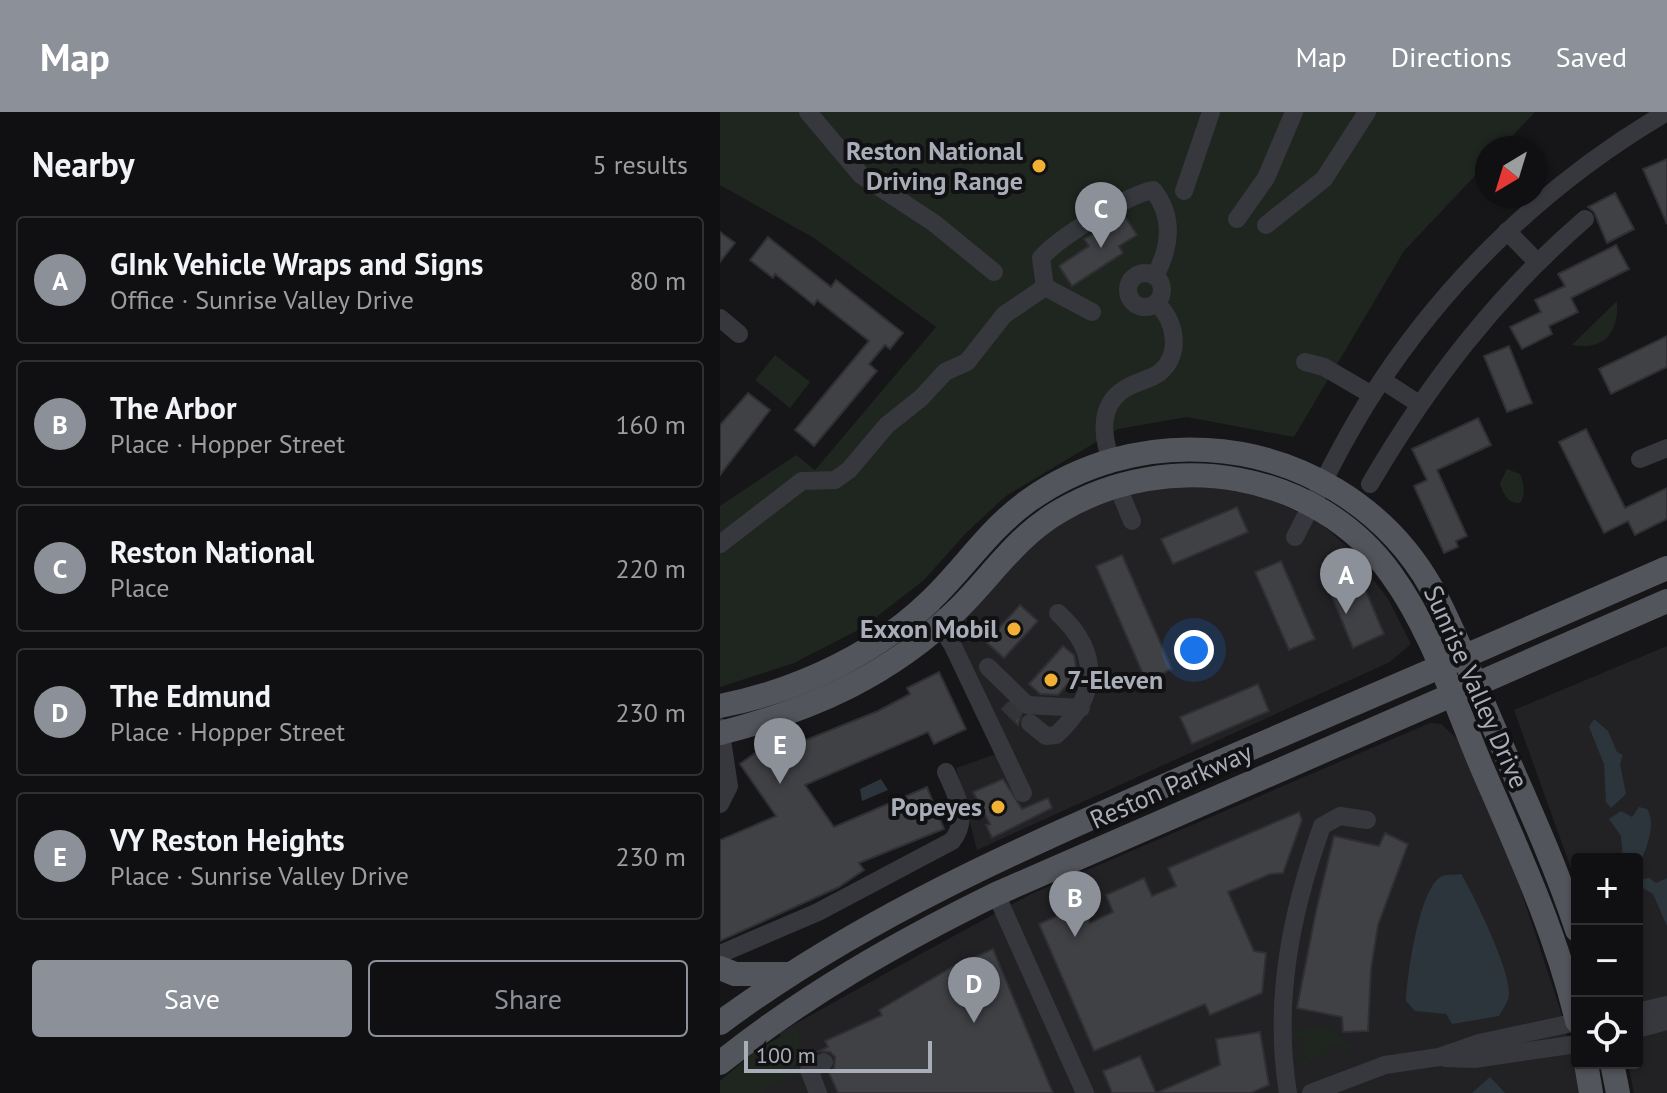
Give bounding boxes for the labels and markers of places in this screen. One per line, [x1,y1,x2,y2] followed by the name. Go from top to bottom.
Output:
[846,134,1023,197] place label: Reston National Driving Range
[1030,157,1048,175] marker: Reston National Driving Range
[1075,182,1127,248] pin: C
[1320,548,1372,614] pin: A
[860,612,998,645] place label: Exxon Mobil
[1005,620,1023,638] marker: Exxon Mobil
[1067,663,1163,696] place label: 7-Eleven
[1042,671,1060,689] marker: 7-Eleven
[754,718,806,784] pin: E
[891,790,982,823] place label: Popeyes
[989,798,1007,816] marker: Popeyes
[1049,871,1101,937] pin: B
[948,957,1000,1023] pin: D

